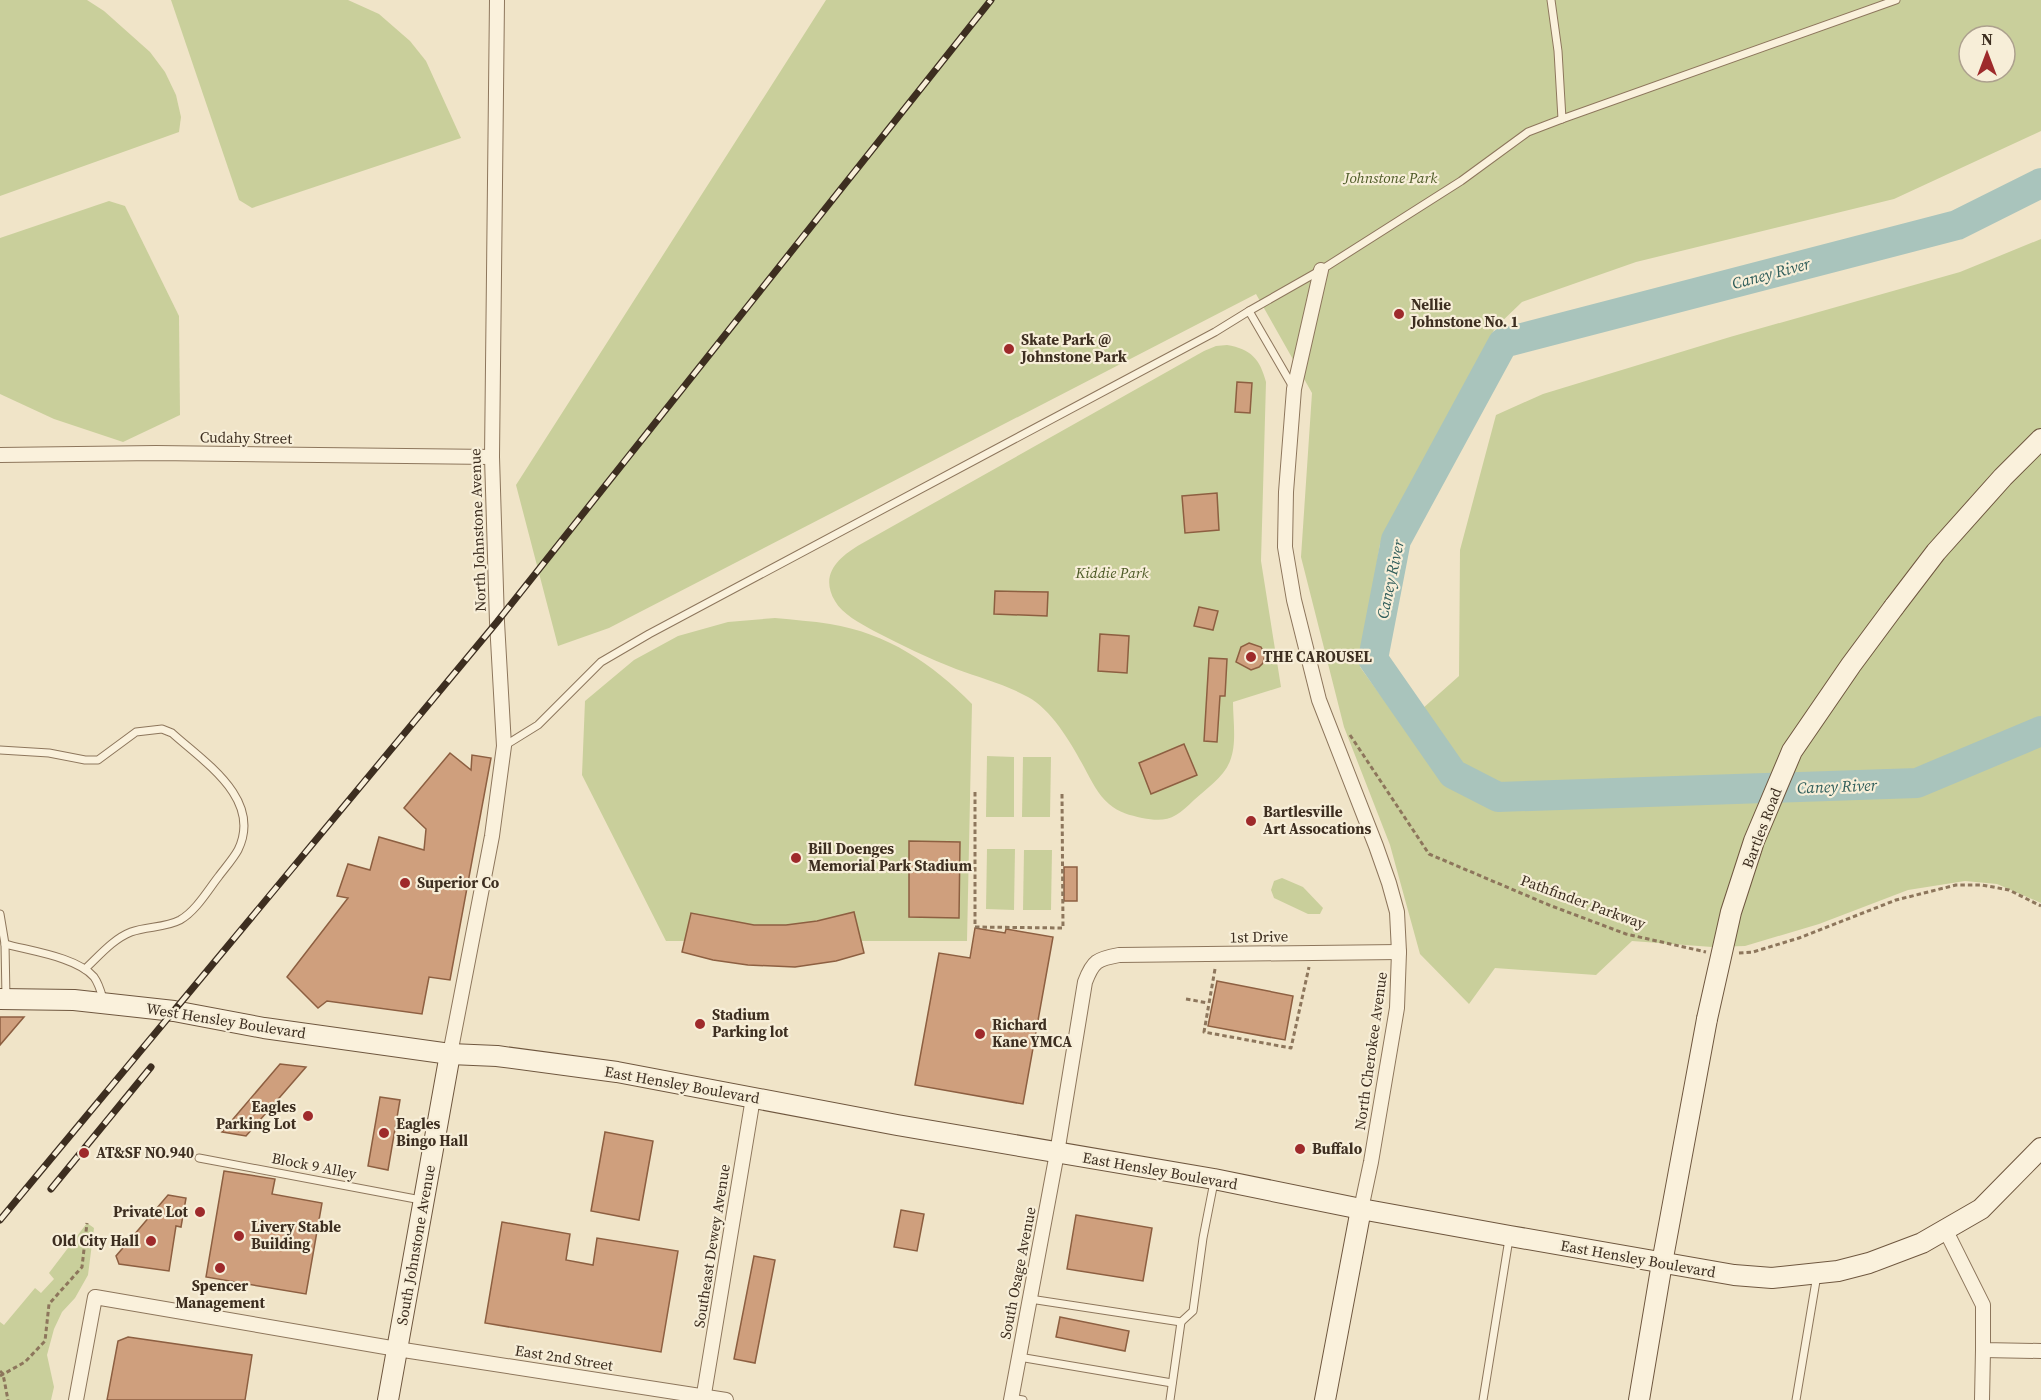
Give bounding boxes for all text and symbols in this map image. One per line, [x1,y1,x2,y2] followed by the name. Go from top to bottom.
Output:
[1957,24,2017,84] north arrow
[1981,28,1993,50] text: N
[1343,167,1438,188] park label: Johnstone Park
[1729,252,1813,294] water label: Caney River
[1410,294,1519,332] place label: Nellie Johnstone No. 1
[1392,307,1406,321] marker: Nellie Johnstone No. 1
[1020,329,1127,367] place label: Skate Park @ Johnstone Park
[1002,342,1016,356] marker: Skate Park @ Johnstone Park
[200,426,293,449] street label: Cudahy Street
[464,448,491,612] street label: North Johnstone Avenue
[1371,537,1409,621] water label: Caney River
[1074,562,1149,583] park label: Kiddie Park
[1263,646,1372,667] place label: THE CAROUSEL
[1244,650,1258,664] marker: THE CAROUSEL
[1797,774,1878,798] water label: Caney River
[1737,784,1787,871] street label: Bartles Road
[1263,801,1371,839] place label: Bartlesville Art Assocations
[1244,814,1258,828] marker: Bartlesville Art Assocations
[808,838,972,876] place label: Bill Doenges Memorial Park Stadium
[789,851,803,865] marker: Bill Doenges Memorial Park Stadium
[1518,869,1649,934] street label: Pathfinder Parkway
[417,872,500,893] place label: Superior Co
[398,876,412,890] marker: Superior Co
[1230,925,1289,948] street label: 1st Drive
[1349,970,1392,1131] street label: North Cherokee Avenue
[145,998,308,1044] street label: West Hensley Boulevard
[712,1004,789,1042] place label: Stadium Parking lot
[992,1014,1072,1052] place label: Richard Kane YMCA
[693,1017,707,1031] marker: Stadium Parking lot
[973,1027,987,1041] marker: Richard Kane YMCA
[603,1061,762,1109] street label: East Hensley Boulevard
[216,1096,297,1134] place label: Eagles Parking Lot
[301,1109,315,1123] marker: Eagles Parking Lot
[396,1113,468,1151] place label: Eagles Bingo Hall
[377,1126,391,1140] marker: Eagles Bingo Hall
[1312,1138,1363,1159] place label: Buffalo
[96,1142,194,1163] place label: AT&SF NO.940
[1293,1142,1307,1156] marker: Buffalo
[77,1146,91,1160] marker: AT&SF NO.940
[270,1147,359,1184] street label: Block 9 Alley
[1081,1147,1240,1195] street label: East Hensley Boulevard
[688,1162,735,1329] street label: Southeast Dewey Avenue
[391,1163,440,1327] street label: South Johnstone Avenue
[113,1201,189,1222] place label: Private Lot
[193,1205,207,1219] marker: Private Lot
[994,1205,1041,1341] street label: South Osage Avenue
[251,1216,341,1254] place label: Livery Stable Building
[232,1229,246,1243] marker: Livery Stable Building
[52,1230,139,1251] place label: Old City Hall
[144,1234,158,1248] marker: Old City Hall
[1559,1235,1718,1283] street label: East Hensley Boulevard
[213,1261,227,1275] marker: Spencer Management
[175,1275,265,1313] place label: Spencer Management
[514,1339,615,1376] street label: East 2nd Street

